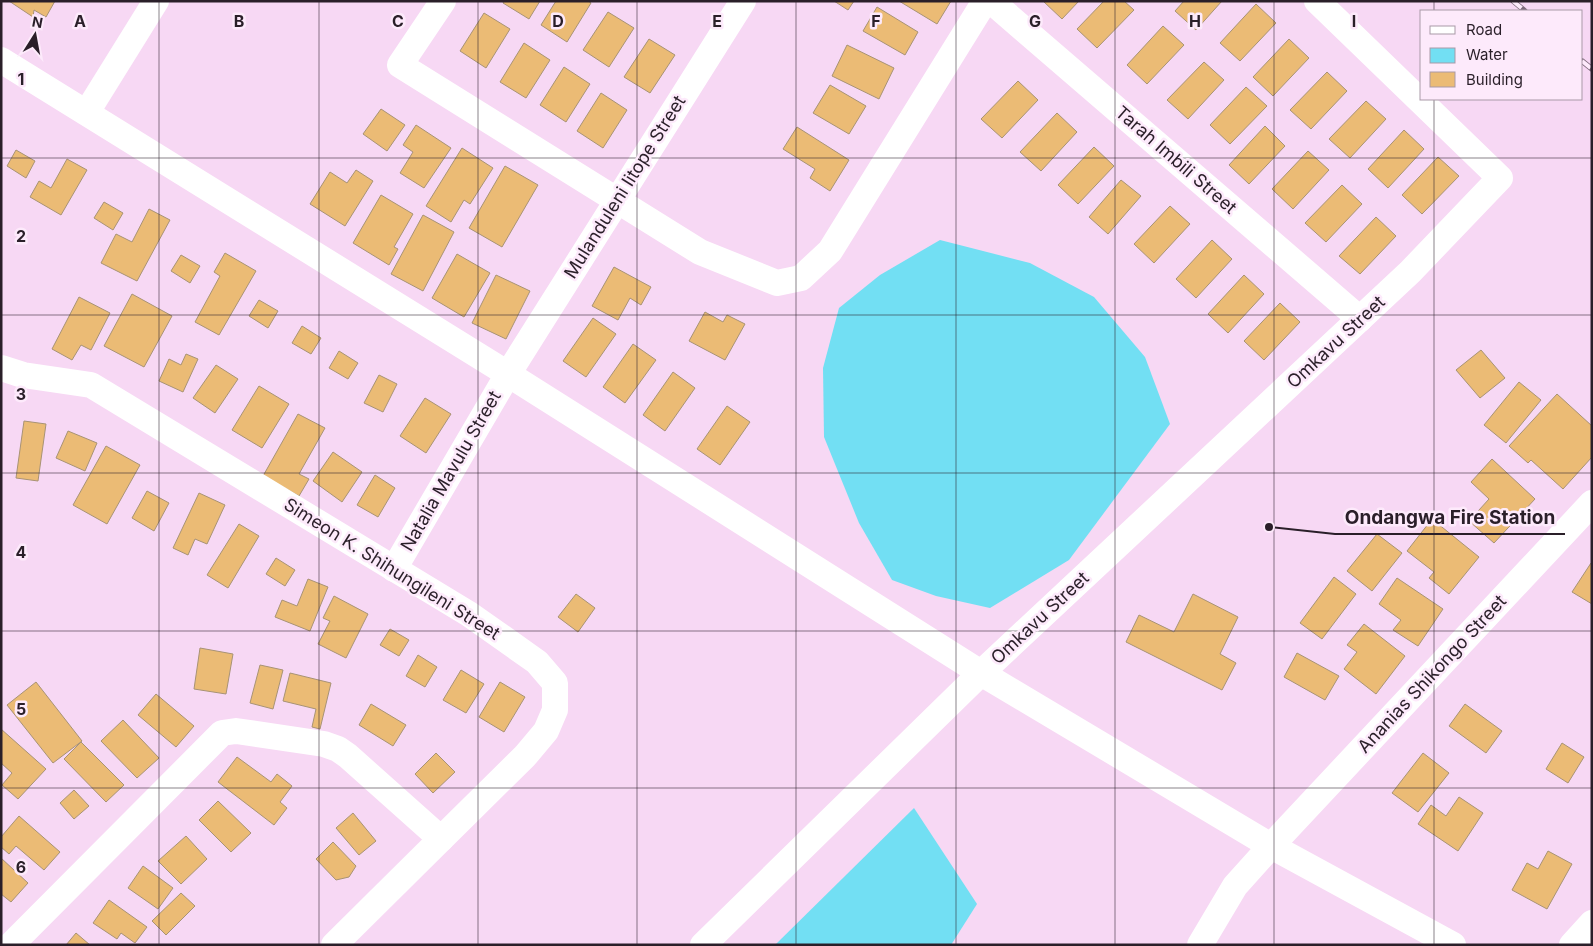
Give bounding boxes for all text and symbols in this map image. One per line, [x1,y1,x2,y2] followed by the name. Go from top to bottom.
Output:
[10,10,60,60] north arrow
[1420,10,1583,100] legend
[74,11,86,31] text: A
[234,11,244,31] text: B
[392,11,404,31] text: C
[552,11,564,31] text: D
[712,11,722,31] text: E
[871,11,881,31] text: F
[1029,11,1041,31] text: G
[1189,11,1201,31] text: H
[1352,11,1356,31] text: I
[31,12,44,31] text: N
[1466,20,1502,39] text: Road
[1466,45,1508,64] text: Water
[18,69,24,89] text: 1
[1466,70,1523,89] text: Building
[560,91,690,282] street label: Mulanduleni Iitope Street
[1111,101,1241,218] street label: Tarah Imbili Street
[16,226,26,246] text: 2
[1282,291,1389,392] street label: Omkavu Street
[16,384,26,404] text: 3
[396,387,505,555] street label: Natalia Mavulu Street
[280,493,504,644] street label: Simeon K. Shihungileni Street
[1335,500,1565,534] callout: Ondangwa Fire Station
[1345,506,1555,529] text: Ondangwa Fire Station
[16,542,27,562] text: 4
[986,567,1093,668] street label: Omkavu Street
[1353,590,1510,757] street label: Ananias Shikongo Street
[16,699,26,719] text: 5
[16,857,26,877] text: 6

